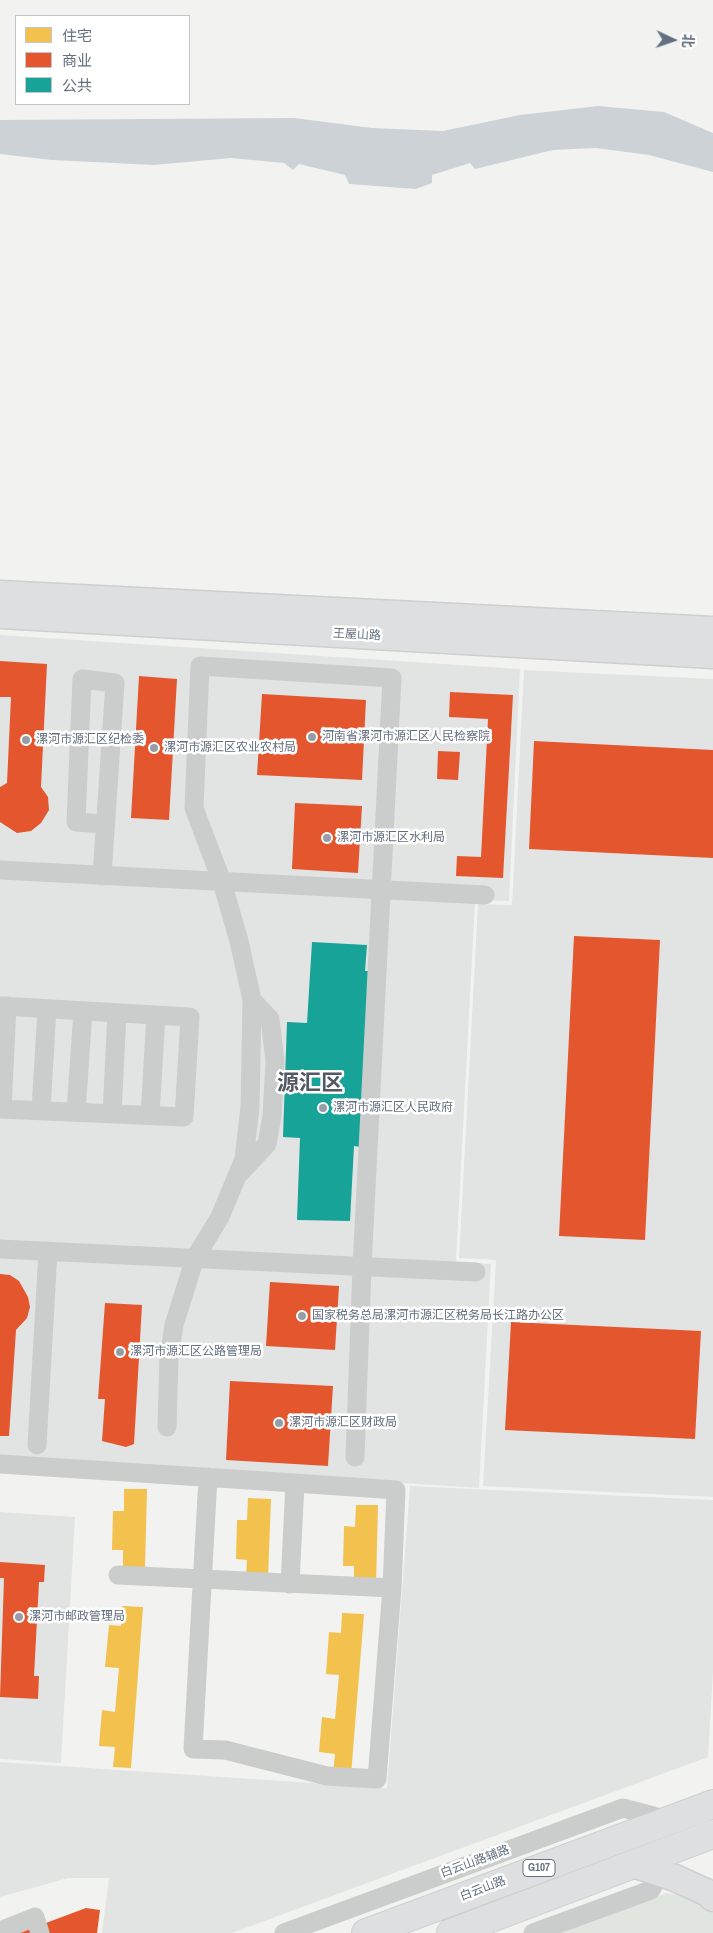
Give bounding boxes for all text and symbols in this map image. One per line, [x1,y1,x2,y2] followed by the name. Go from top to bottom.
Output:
[15,15,190,105] legend
[648,15,698,65] north arrow
[62,25,92,46] text: 住宅
[679,33,697,48] text: 北
[62,50,92,71] text: 商业
[62,75,92,96] text: 公共
[333,627,381,643] street label: 王屋山路
[322,730,490,744] place label: 河南省漯河市源汇区人民检察院
[306,731,318,743] marker: 河南省漯河市源汇区人民检察院
[36,733,144,747] place label: 漯河市源汇区纪检委
[20,734,32,746] marker: 漯河市源汇区纪检委
[164,741,296,755] place label: 漯河市源汇区农业农村局
[148,742,160,754] marker: 漯河市源汇区农业农村局
[337,831,445,845] place label: 漯河市源汇区水利局
[321,832,333,844] marker: 漯河市源汇区水利局
[277,1071,343,1097] district label: 源汇区
[333,1101,453,1115] place label: 漯河市源汇区人民政府
[317,1102,329,1114] marker: 漯河市源汇区人民政府
[312,1309,564,1323] place label: 国家税务总局漯河市源汇区税务局长江路办公区
[296,1310,308,1322] marker: 国家税务总局漯河市源汇区税务局长江路办公区
[130,1345,262,1359] place label: 漯河市源汇区公路管理局
[114,1346,126,1358] marker: 漯河市源汇区公路管理局
[289,1416,397,1430] place label: 漯河市源汇区财政局
[273,1417,285,1429] marker: 漯河市源汇区财政局
[29,1610,125,1624] place label: 漯河市邮政管理局
[13,1611,25,1623] marker: 漯河市邮政管理局
[439,1843,511,1881] street label: 白云山路辅路
[523,1860,555,1876] road number: G107
[458,1874,508,1904] street label: 白云山路

